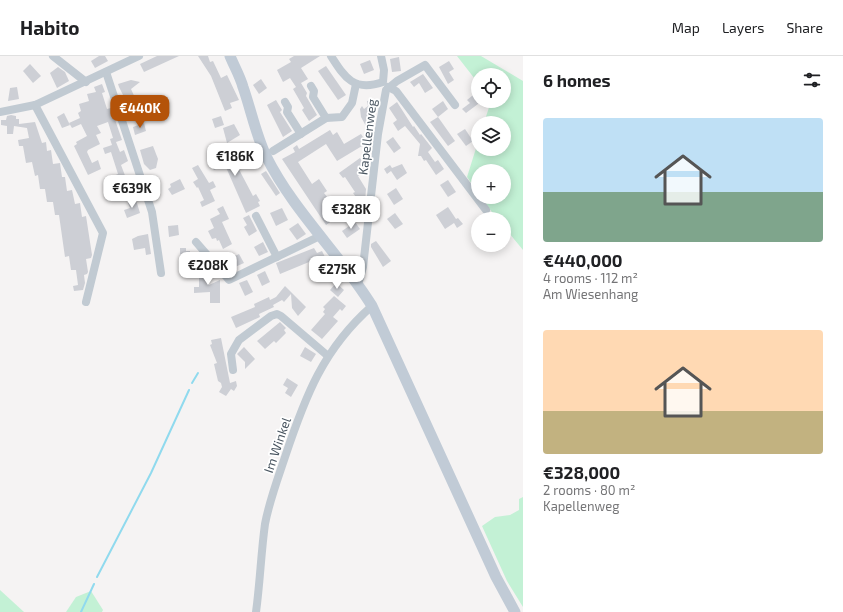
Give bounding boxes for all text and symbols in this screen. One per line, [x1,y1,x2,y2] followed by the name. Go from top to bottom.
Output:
[20,16,80,39] text: Habito
[672,19,700,36] text: Map
[722,19,764,36] text: Layers
[786,19,823,36] text: Share
[471,68,511,252] map controls
[471,68,511,108] button: locate
[801,69,823,91] icon: filters
[543,70,611,90] text: 6 homes
[112,95,168,129] pin: €440K
[354,98,380,176] street label: Kapellenweg
[119,100,161,116] text: €440K
[471,116,511,156] button: layers
[207,143,263,177] pin: €186K
[647,144,719,216] icon: home
[216,148,254,164] text: €186K
[471,164,511,204] button: +
[104,175,160,209] pin: €639K
[112,180,152,196] text: €639K
[323,196,379,230] pin: €328K
[331,201,371,217] text: €328K
[471,212,511,252] button: −
[543,250,623,270] text: €440,000
[180,252,236,286] pin: €208K
[309,256,365,290] pin: €275K
[188,257,228,273] text: €208K
[318,261,356,277] text: €275K
[543,270,638,286] text: 4 rooms · 112 m²
[543,286,638,302] text: Am Wiesenhang
[647,356,719,428] icon: home
[260,415,294,475] street label: Im Winkel
[543,462,620,482] text: €328,000
[543,482,635,498] text: 2 rooms · 80 m²
[543,498,620,514] text: Kapellenweg

